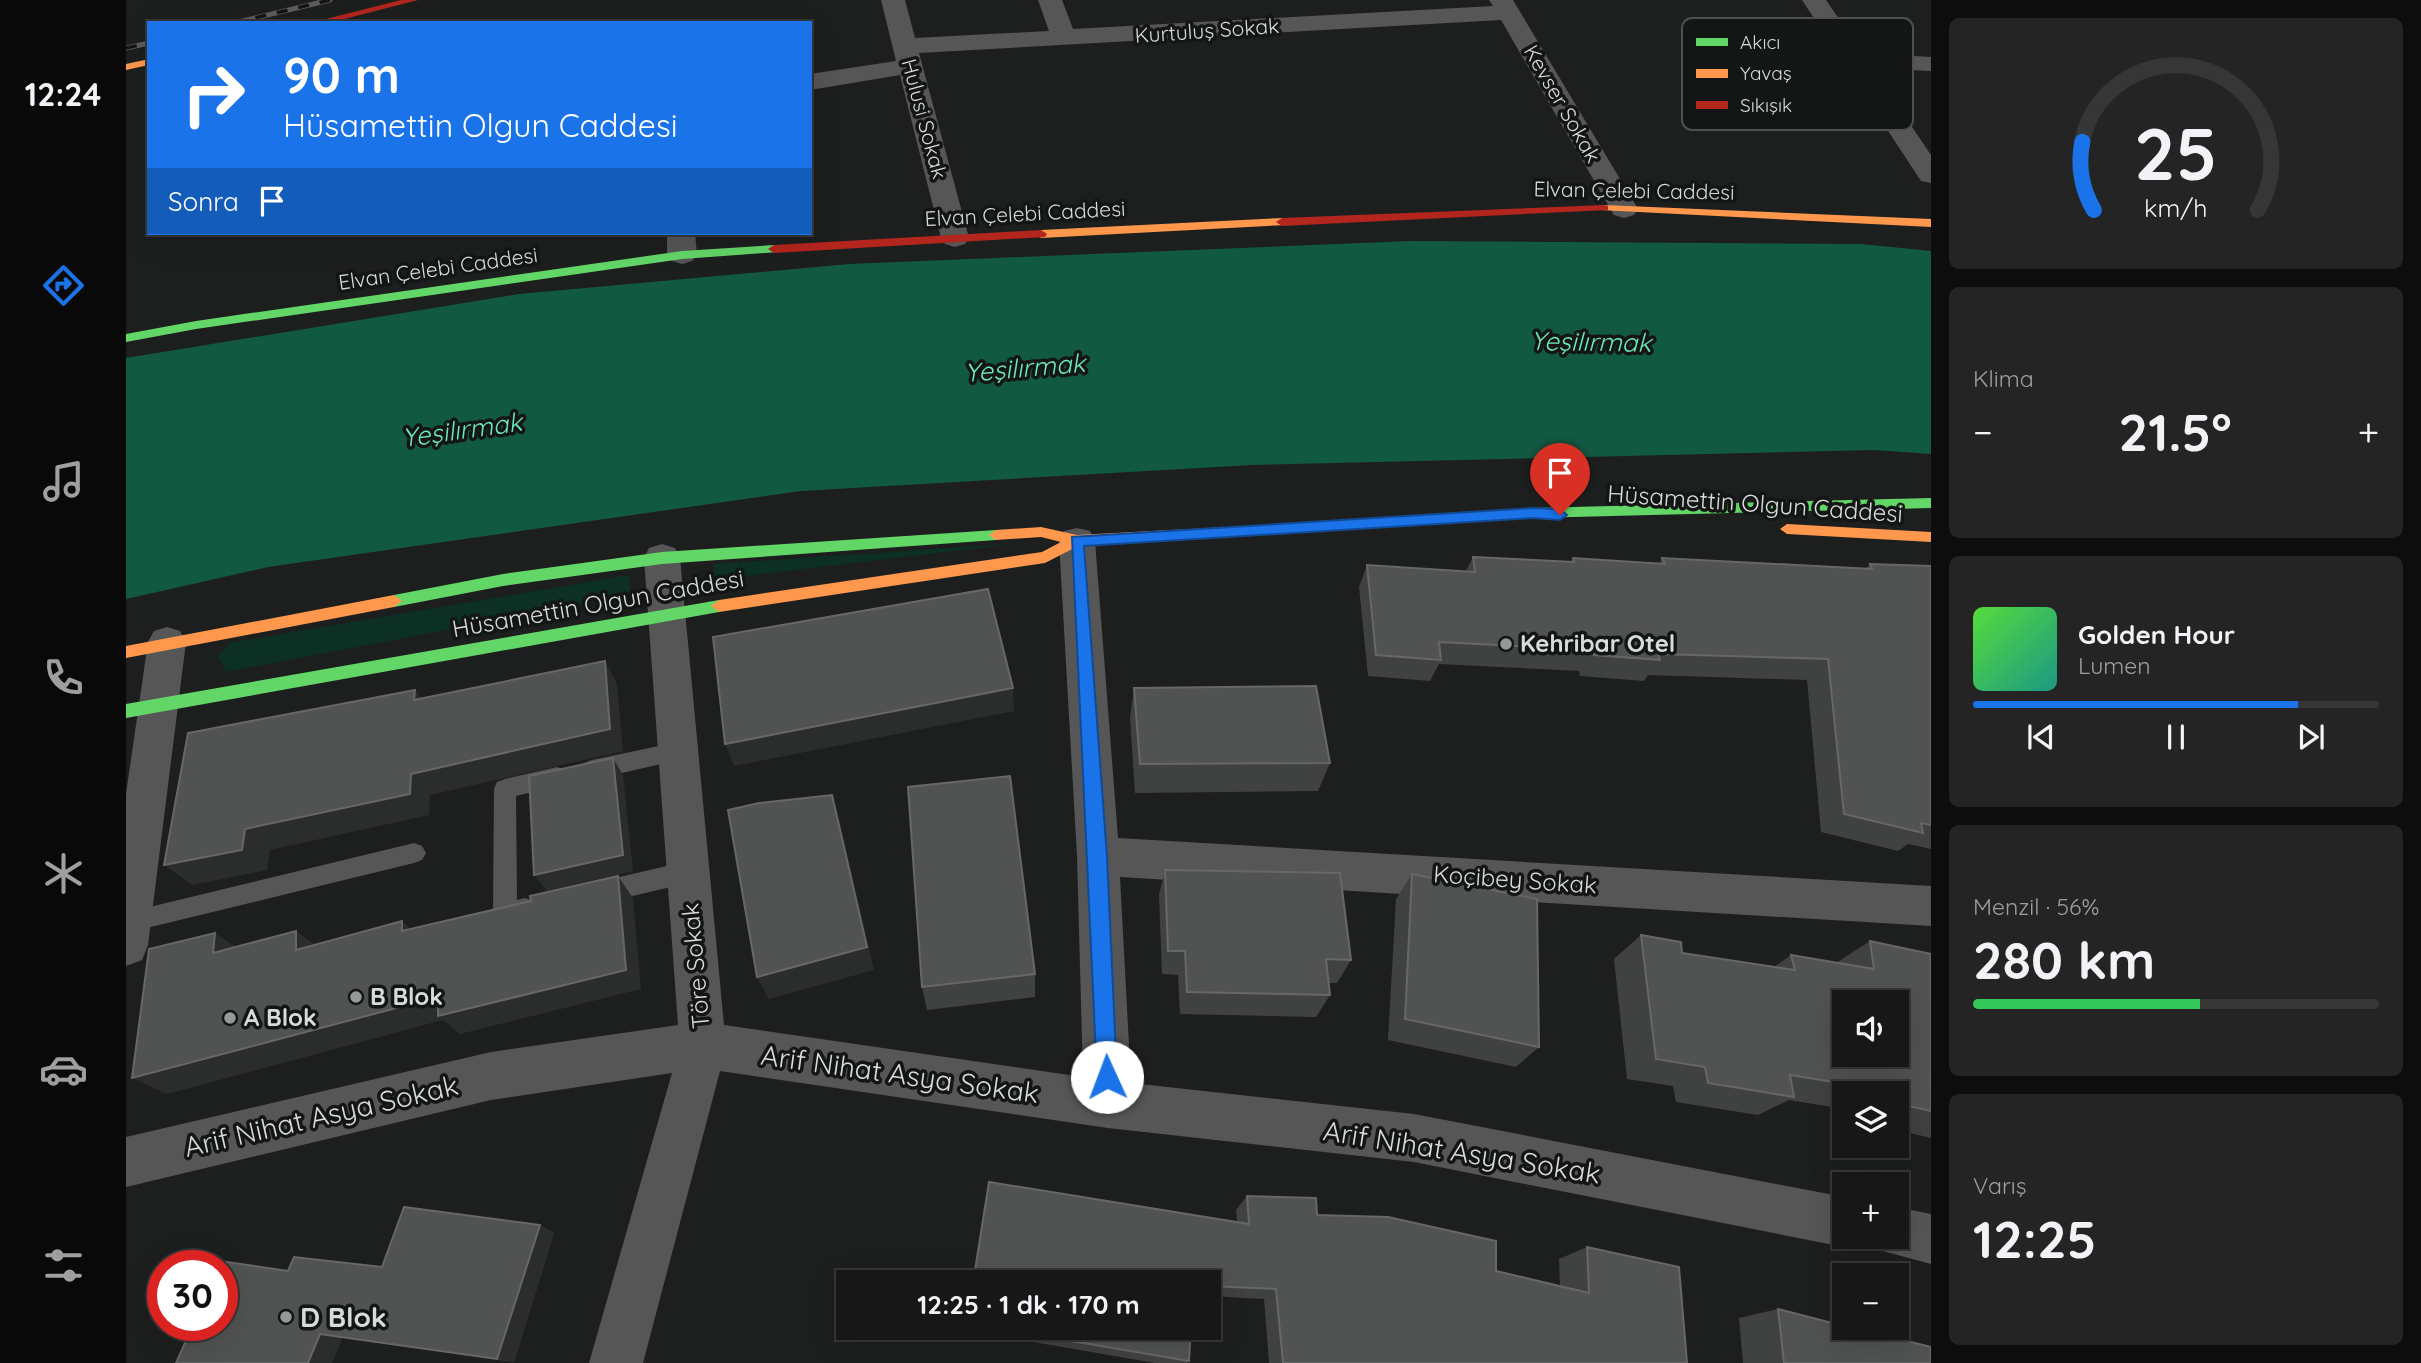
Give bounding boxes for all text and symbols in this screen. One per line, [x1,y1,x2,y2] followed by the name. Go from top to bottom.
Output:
[1134,12,1280,48] street label: Kurtuluş Sokak
[1682,18,1913,130] legend
[1740,30,1780,54] text: Akıcı
[1519,40,1607,167] street label: Kevser Sokak
[283,44,400,105] text: 90 m
[168,49,259,140] icon: right
[896,56,953,182] street label: Hulusi Sokak
[1740,61,1792,85] text: Yavaş
[25,74,101,114] text: 12:24
[1740,93,1792,117] text: Sıkışık
[283,105,678,145] text: Hüsamettin Olgun Caddesi
[2134,107,2218,198] text: 25
[1533,175,1735,205] street label: Elvan Çelebi Caddesi
[253,182,291,220] icon: arrive
[168,185,239,218] text: Sonra
[2144,191,2208,222] text: km/h
[924,195,1126,231] street label: Elvan Çelebi Caddesi
[337,241,539,295] street label: Elvan Çelebi Caddesi
[39,261,88,310] icon: directions
[1530,324,1654,359] water label: Yeşilırmak
[963,346,1089,389] water label: Yeşilırmak
[1973,364,2034,393] text: Klima
[2119,399,2232,464] text: 21.5°
[400,404,526,454] water label: Yeşilırmak
[1973,408,1993,456] text: −
[2358,408,2379,456] text: +
[1530,443,1590,515] pin
[1541,454,1579,492] icon: arrive
[39,457,88,506] icon: music
[1606,478,1904,528] street label: Hüsamettin Olgun Caddesi
[449,563,746,643] street label: Hüsamettin Olgun Caddesi
[2078,618,2235,651] text: Golden Hour
[1520,628,1675,658] place label: Kehribar Otel
[1498,636,1514,652] marker: Kehribar Otel
[2078,651,2151,680] text: Lumen
[39,653,88,702] icon: phone
[2022,718,2060,756] icon: previous
[2157,718,2195,756] icon: pause
[2292,718,2330,756] icon: next
[39,849,88,898] icon: climate
[1432,858,1598,900] street label: Koçibey Sokak
[1973,892,2099,921] text: Menzil · 56%
[675,902,715,1030] street label: Töre Sokak
[1973,927,2155,992] text: 280 km
[370,981,443,1011] place label: B Blok
[348,989,364,1005] marker: B Blok
[1832,990,1909,1340] map controls
[1832,990,1909,1067] button: sound
[244,1002,317,1032] place label: A Blok
[222,1010,238,1026] marker: A Blok
[759,1037,1041,1110] street label: Arif Nihat Asya Sokak
[1070,1040,1144,1114] position arrow
[39,1045,88,1094] icon: car
[180,1067,461,1164] street label: Arif Nihat Asya Sokak
[1832,1081,1909,1158] button: layers
[1321,1112,1603,1191] street label: Arif Nihat Asya Sokak
[1973,1171,2027,1200] text: Varış
[1832,1172,1909,1249] button: +
[1973,1206,2097,1271] text: 12:25
[39,1241,88,1290] icon: filters
[147,1250,238,1341] speed limit sign: 30
[1832,1263,1909,1340] button: −
[917,1288,1140,1321] text: 12:25 · 1 dk · 170 m
[300,1299,387,1334] place label: D Blok
[278,1309,294,1325] marker: D Blok

